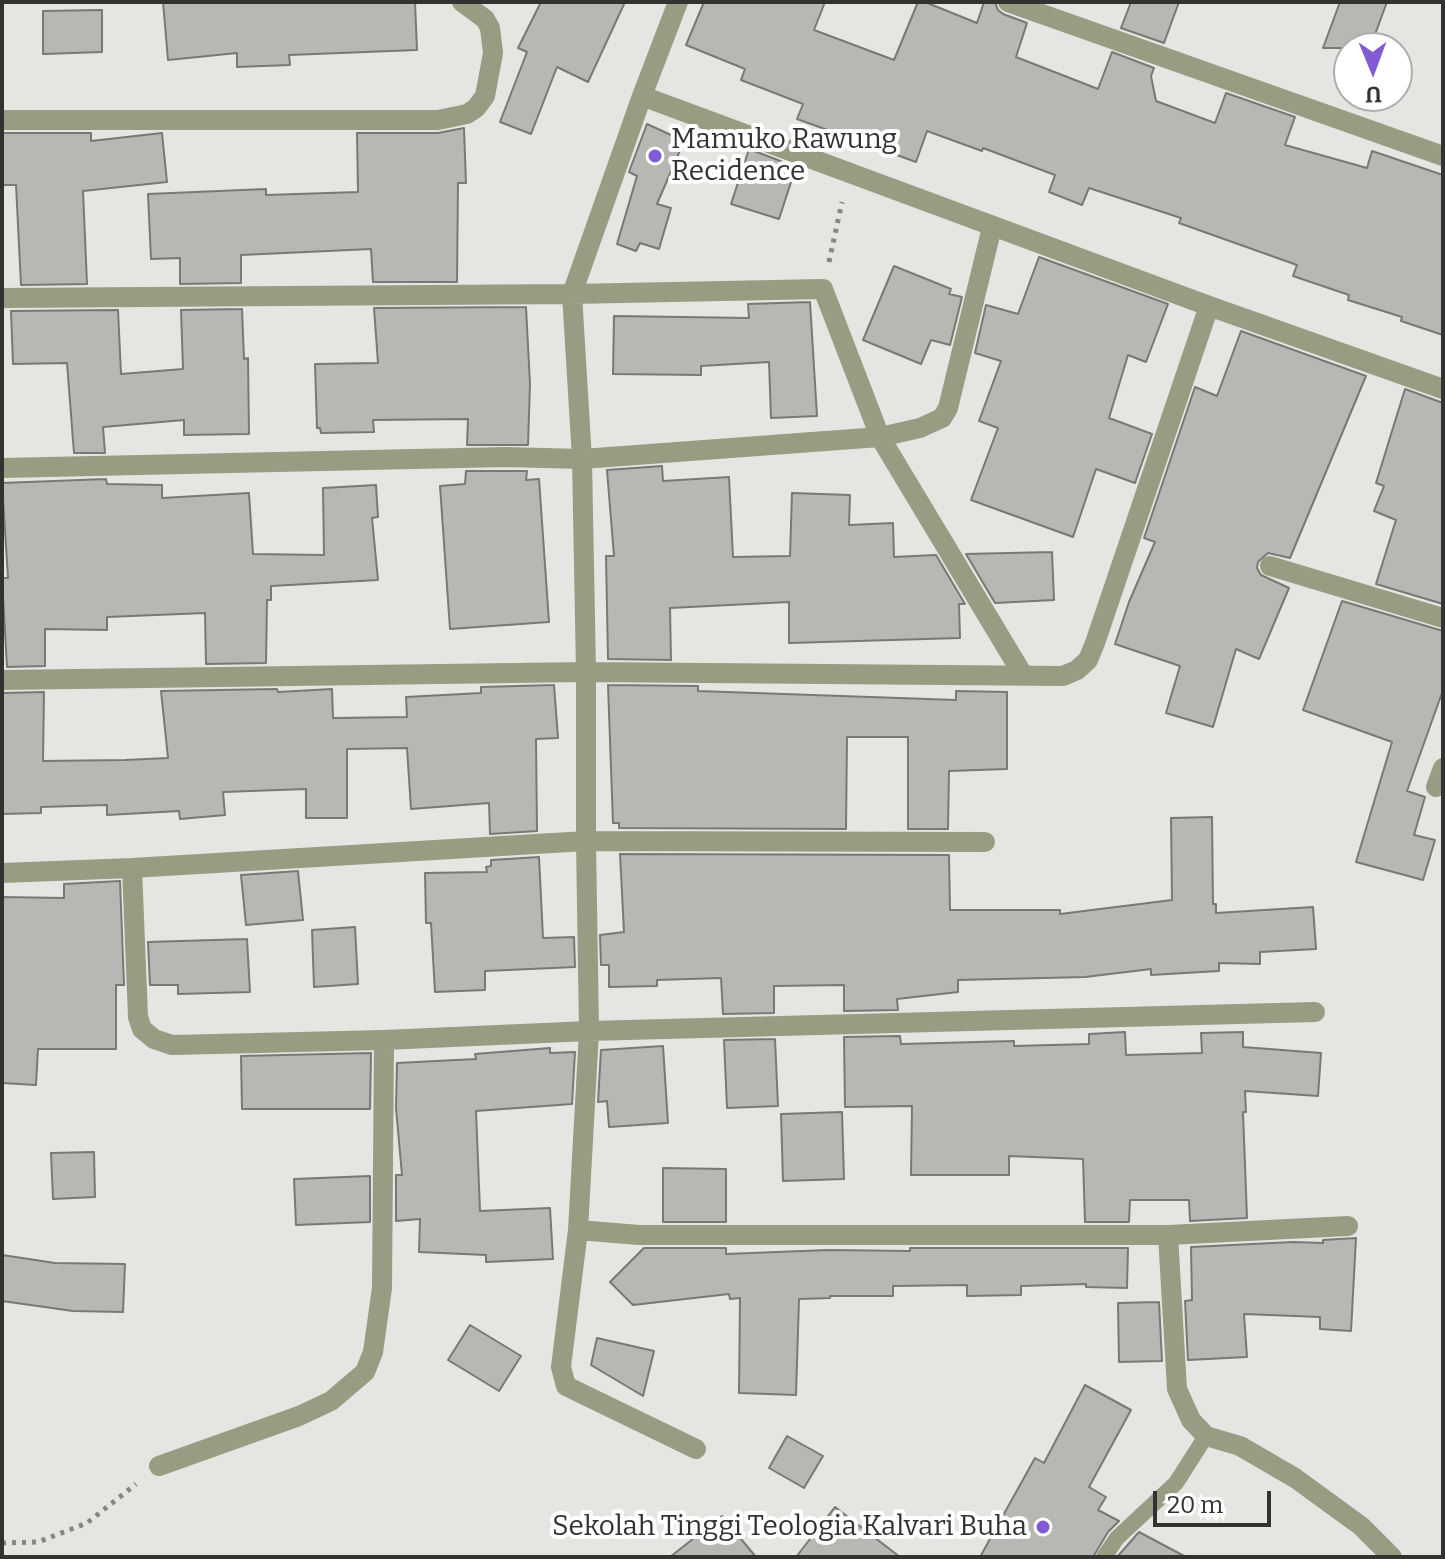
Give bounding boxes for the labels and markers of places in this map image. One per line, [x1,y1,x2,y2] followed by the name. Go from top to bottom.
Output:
[671,123,897,189] place label: Mamuko Rawung Recidence
[646,147,664,165] marker: Mamuko Rawung Recidence
[552,1510,1027,1544] place label: Sekolah Tinggi Teologia Kalvari Buha
[1034,1518,1052,1536] marker: Sekolah Tinggi Teologia Kalvari Buha

